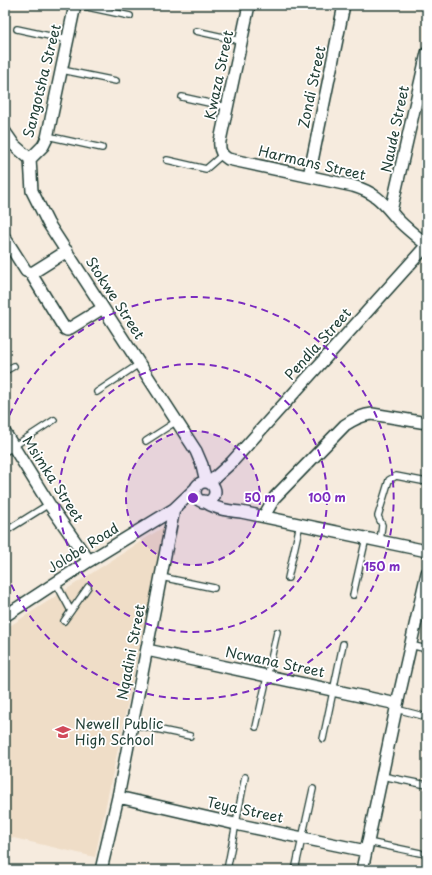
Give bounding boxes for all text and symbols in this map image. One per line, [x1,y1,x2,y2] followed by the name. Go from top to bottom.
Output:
[17,22,66,140] street label: Sangotsha Street
[199,28,238,122] street label: Kwaza Street
[293,43,331,130] street label: Zondi Street
[375,83,414,174] street label: Naude Street
[256,140,368,185] street label: Harmans Street
[81,252,150,343] street label: Stokwe Street
[279,303,356,384] street label: Pendla Street
[18,432,89,526] street label: Msimka Street
[244,488,276,506] text: 50 m
[308,488,346,506] text: 100 m
[186,491,200,505] centre of rings
[43,517,123,578] street label: Jolobe Road
[364,557,400,575] text: 150 m
[111,602,150,702] street label: Nqadini Street
[224,641,327,682] street label: Ncwana Street
[75,713,163,750] place label: Newell Public High School
[54,723,72,741] school or university icon: Newell Public High School
[205,791,286,828] street label: Teya Street

